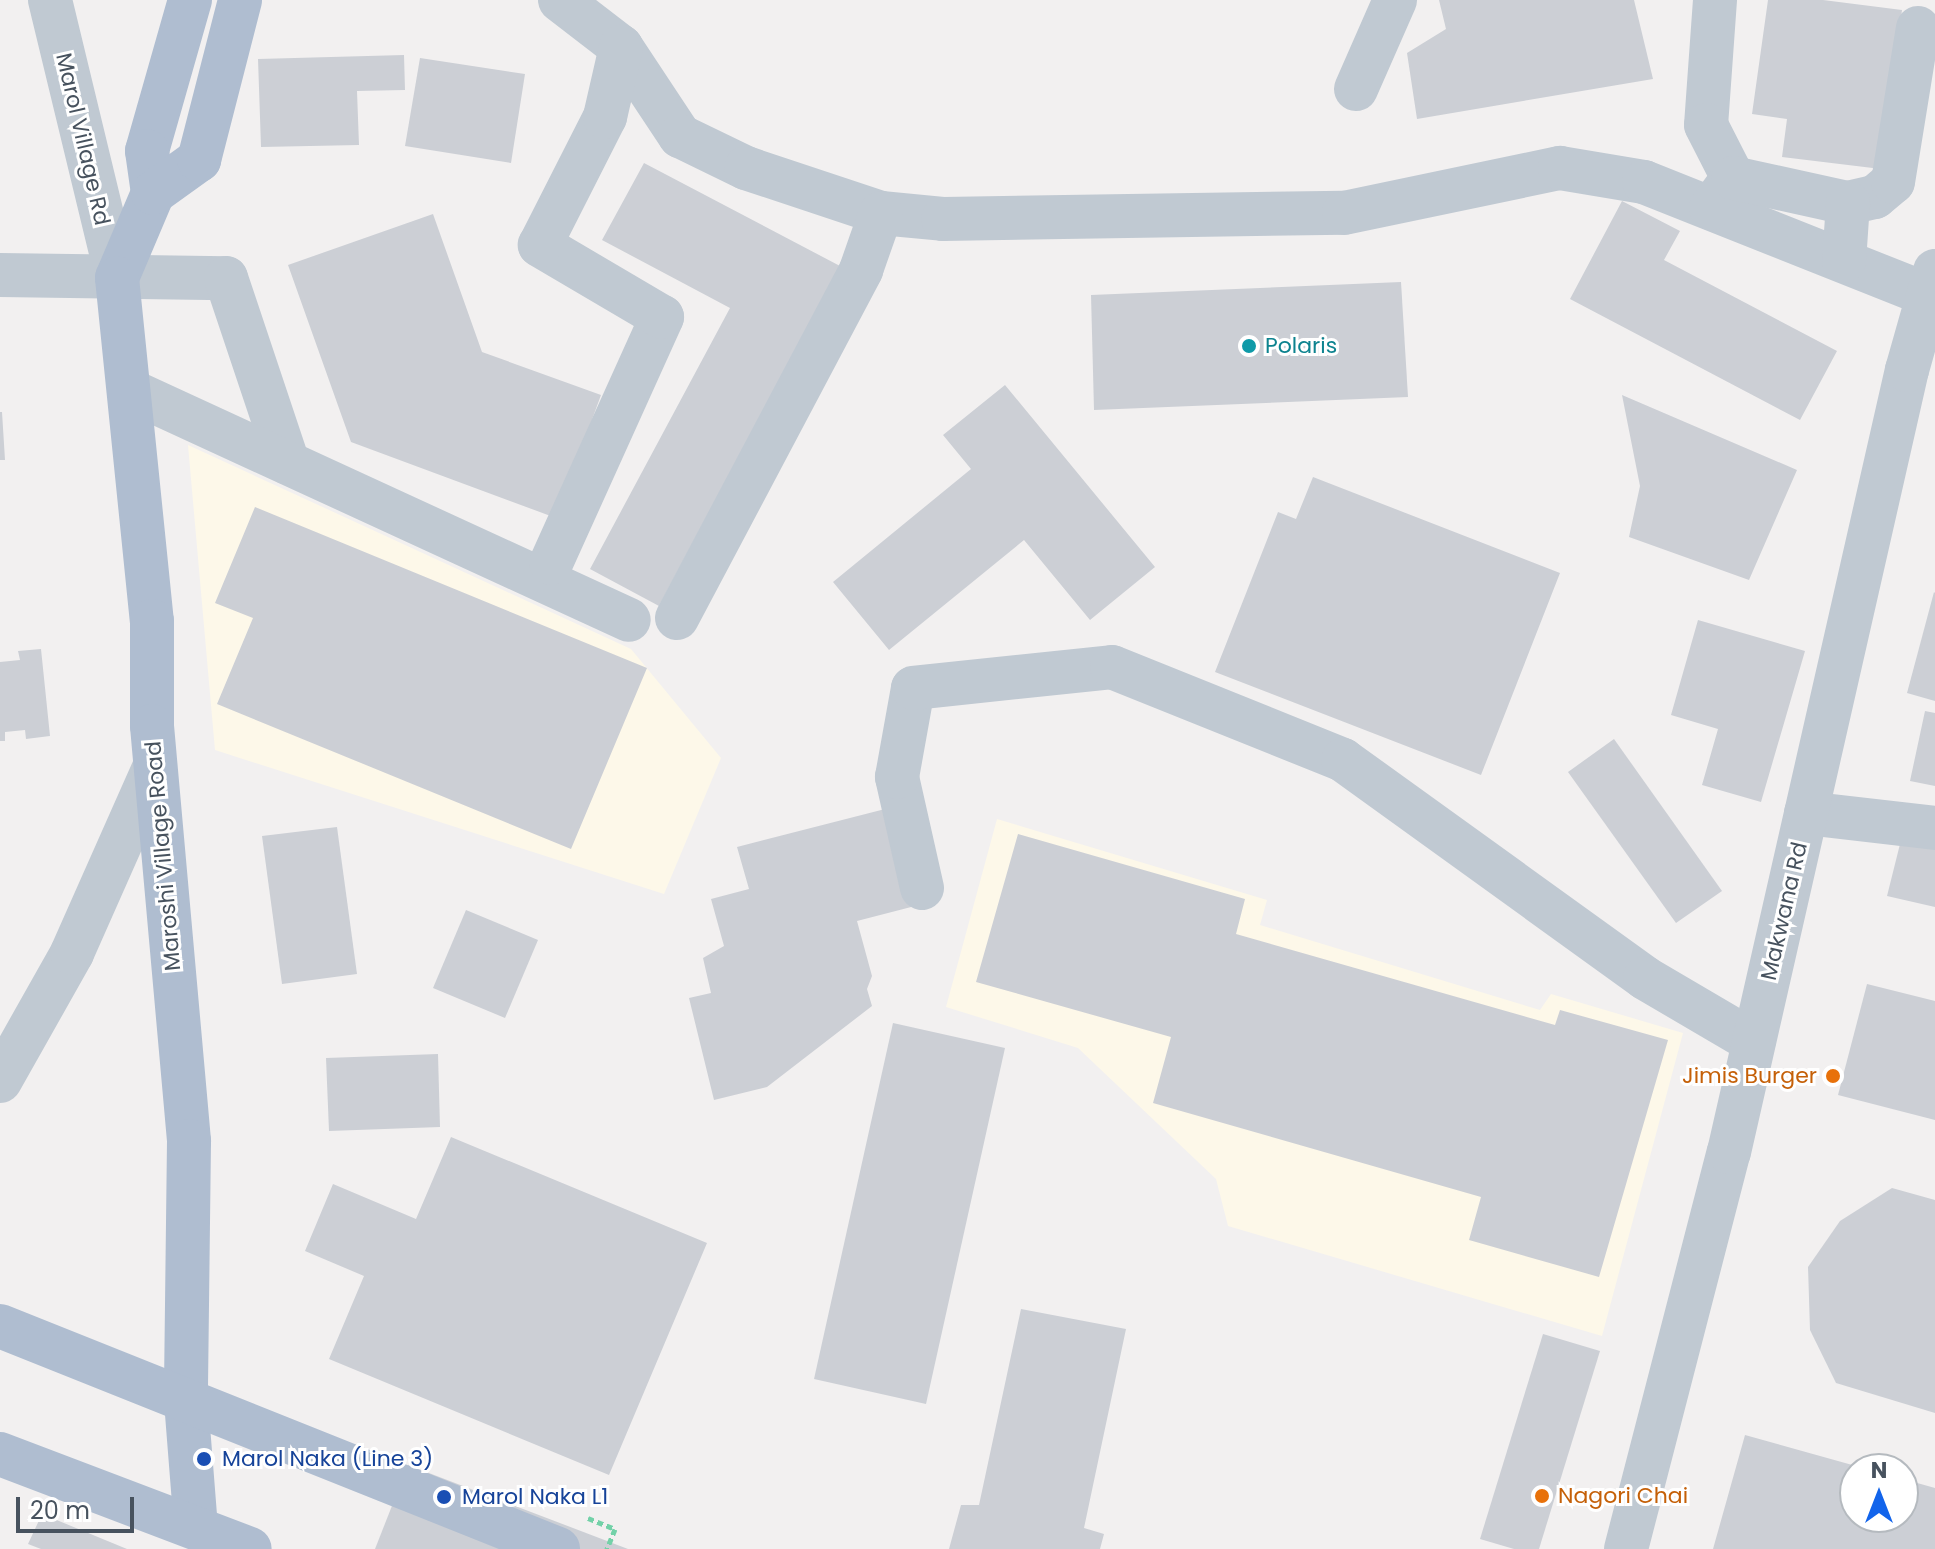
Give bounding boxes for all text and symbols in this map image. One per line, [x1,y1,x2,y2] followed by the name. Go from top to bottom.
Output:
[50,50,116,228] street label: Marol Village Rd
[1265,333,1337,359] place label: Polaris
[1240,337,1258,355] marker: Polaris
[140,740,186,972] street label: Maroshi Village Road
[1755,839,1813,983] street label: Makwana Rd
[1682,1063,1817,1089] place label: Jimis Burger
[1824,1067,1842,1085] marker: Jimis Burger
[222,1446,433,1472] place label: Marol Naka (Line 3)
[193,1448,215,1470] marker: Marol Naka (Line 3)
[1839,1453,1919,1533] north arrow
[1871,1455,1887,1486] text: N
[20,1481,138,1531] scale bar
[1558,1483,1688,1509] place label: Nagori Chai
[462,1484,608,1510] place label: Marol Naka L1
[433,1486,455,1508] marker: Marol Naka L1
[1533,1487,1551,1505] marker: Nagori Chai
[30,1494,90,1527] text: 20 m

